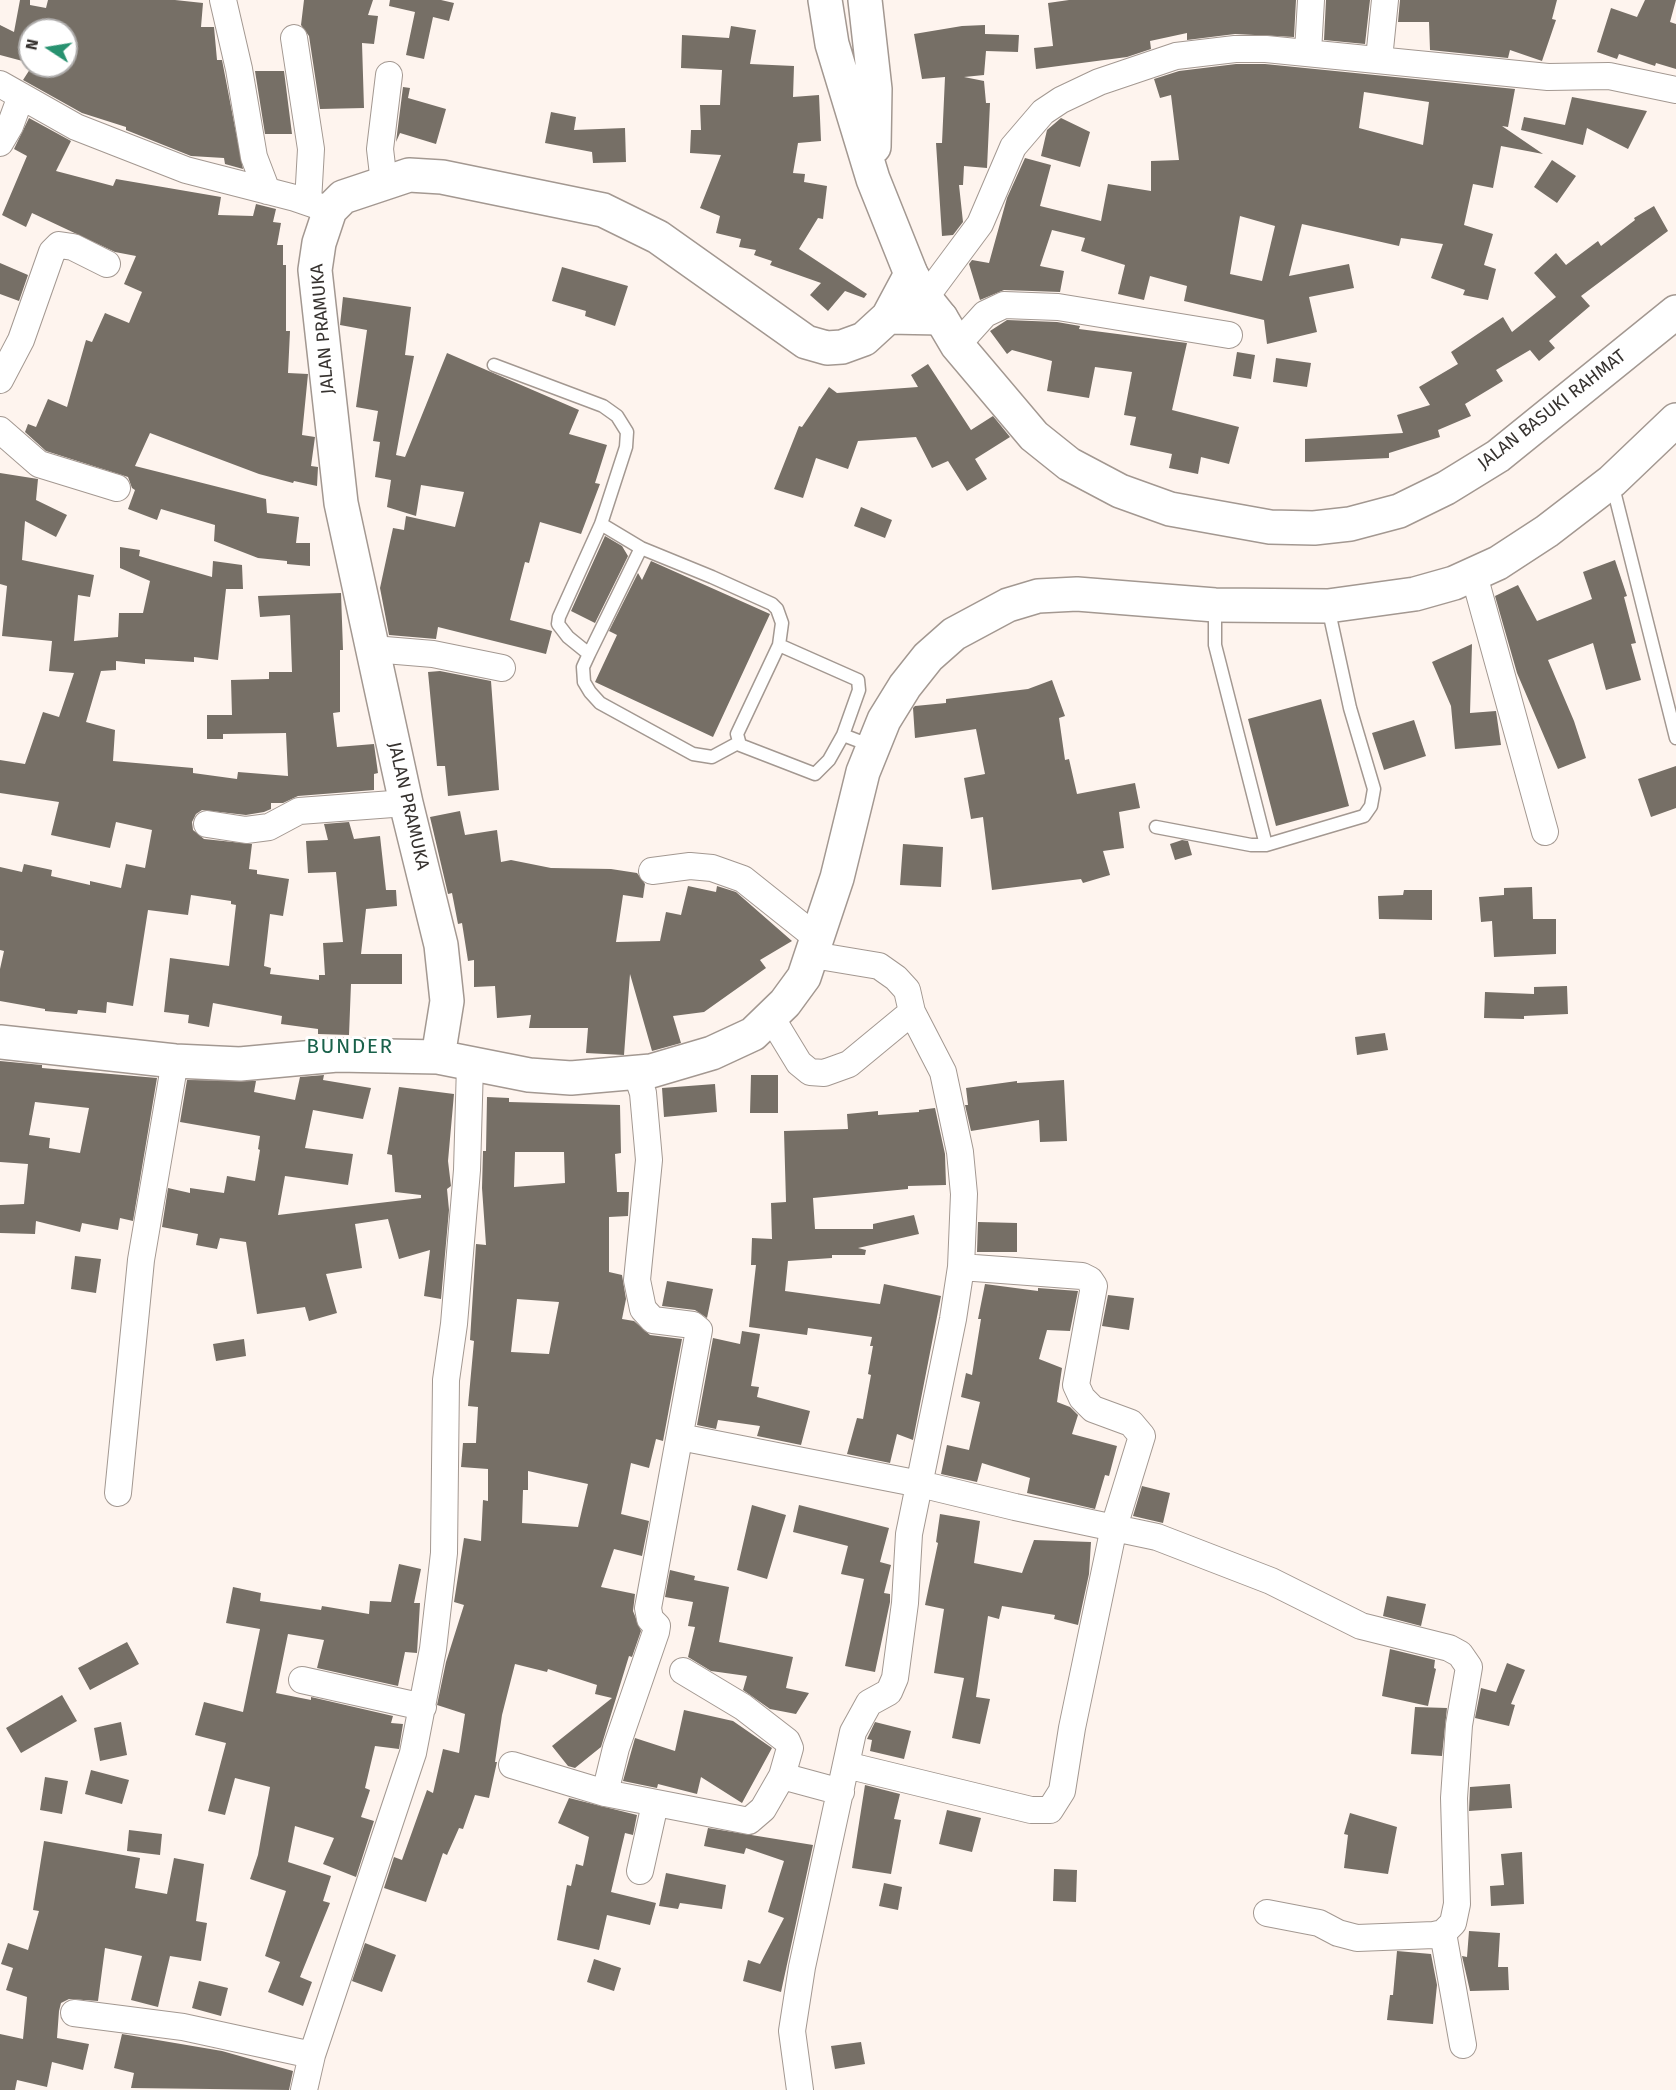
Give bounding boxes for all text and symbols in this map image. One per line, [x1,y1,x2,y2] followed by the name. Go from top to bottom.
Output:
[18,18,78,78] north arrow
[21,37,42,52] text: N
[307,263,339,395] street label: JALAN PRAMUKA
[1474,345,1630,475] street label: JALAN BASUKI RAHMAT
[383,740,433,872] street label: JALAN PRAMUKA
[306,1034,394,1060] district label: BUNDER

